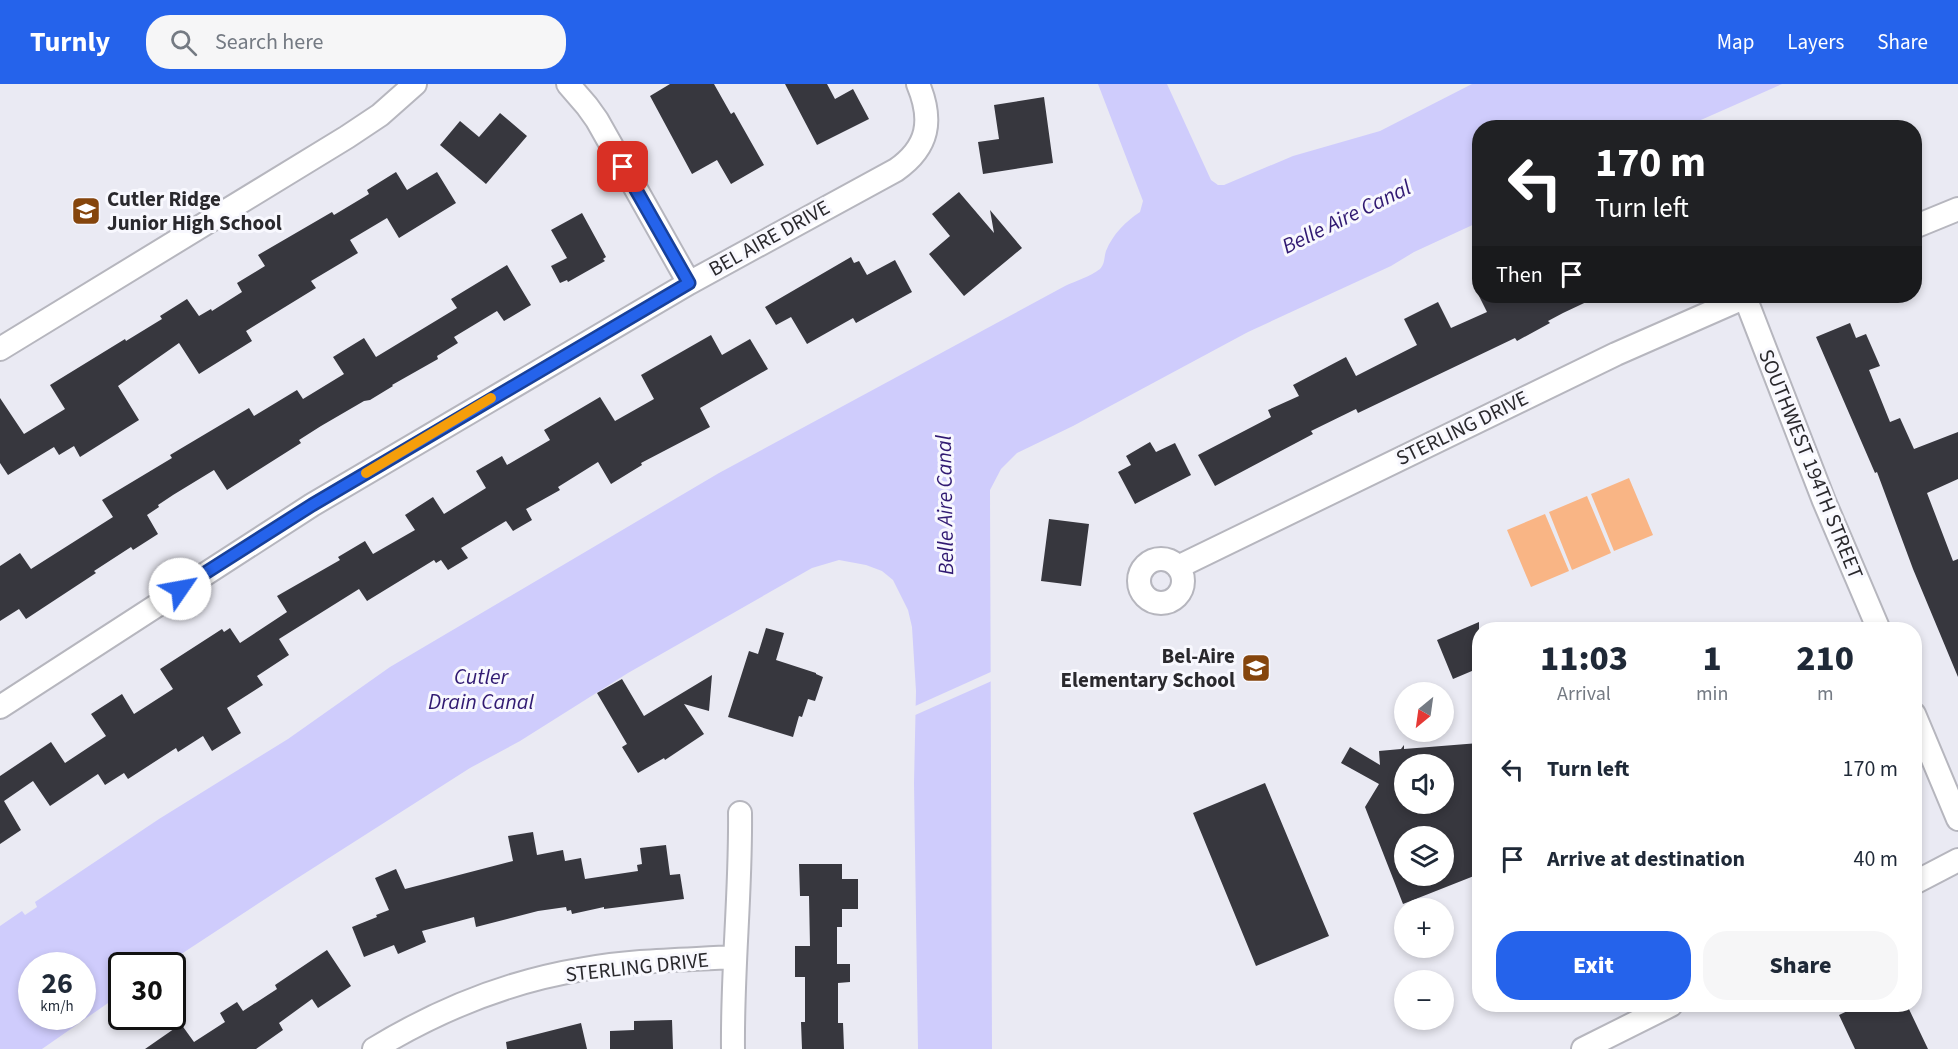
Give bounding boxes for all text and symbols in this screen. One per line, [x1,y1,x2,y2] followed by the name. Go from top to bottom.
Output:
[146,15,566,69] search box
[30,22,110,62] text: Turnly
[167,26,200,59] icon: search
[215,26,324,58] text: Search here
[1717,27,1754,57] text: Map
[1787,27,1844,57] text: Layers
[1877,27,1928,57] text: Share
[1595,133,1706,193] text: 170 m
[597,141,648,192] pin
[1496,144,1574,222] icon: left
[606,150,639,183] icon: arrive
[1276,172,1417,262] water label: Belle Aire Canal
[107,184,282,238] place label: Cutler Ridge Junior High School
[1595,189,1689,228] text: Turn left
[703,192,835,284] street label: BEL AIRE DRIVE
[70,195,102,227] school or university icon: Cutler Ridge Junior High School
[1555,258,1588,291] icon: arrive
[1496,259,1543,291] text: Then
[1751,345,1871,583] street label: SOUTHWEST 194TH STREET
[1391,383,1533,473] street label: STERLING DRIVE
[928,434,962,575] water label: Belle Aire Canal
[148,557,212,621] position arrow
[1540,633,1628,684] text: 11:03
[1703,633,1722,684] text: 1
[1796,633,1854,684] text: 210
[1061,641,1235,695] place label: Bel-Aire Elementary School
[1240,652,1272,684] school or university icon: Bel-Aire Elementary School
[428,661,535,718] water label: Cutler Drain Canal
[1557,680,1611,708] text: Arrival
[1696,680,1728,708] text: min
[1817,680,1833,708] text: m
[1394,682,1454,742] north arrow
[1394,682,1454,1030] map controls
[1496,753,1529,786] icon: left
[1547,753,1629,785] text: Turn left
[1843,753,1898,785] text: 170 m
[1394,754,1454,814] button: sound
[1394,826,1454,886] button: layers
[1496,843,1529,876] icon: arrive
[1547,843,1745,875] text: Arrive at destination
[1853,843,1898,875] text: 40 m
[1394,898,1454,958] button: +
[1496,931,1691,1000] button: Exit
[1703,931,1898,1000] button: Share
[564,945,710,989] street label: STERLING DRIVE
[108,952,186,1030] speed limit sign: 30
[41,962,73,1005] text: 26
[1394,970,1454,1030] button: −
[40,996,74,1017] text: km/h

